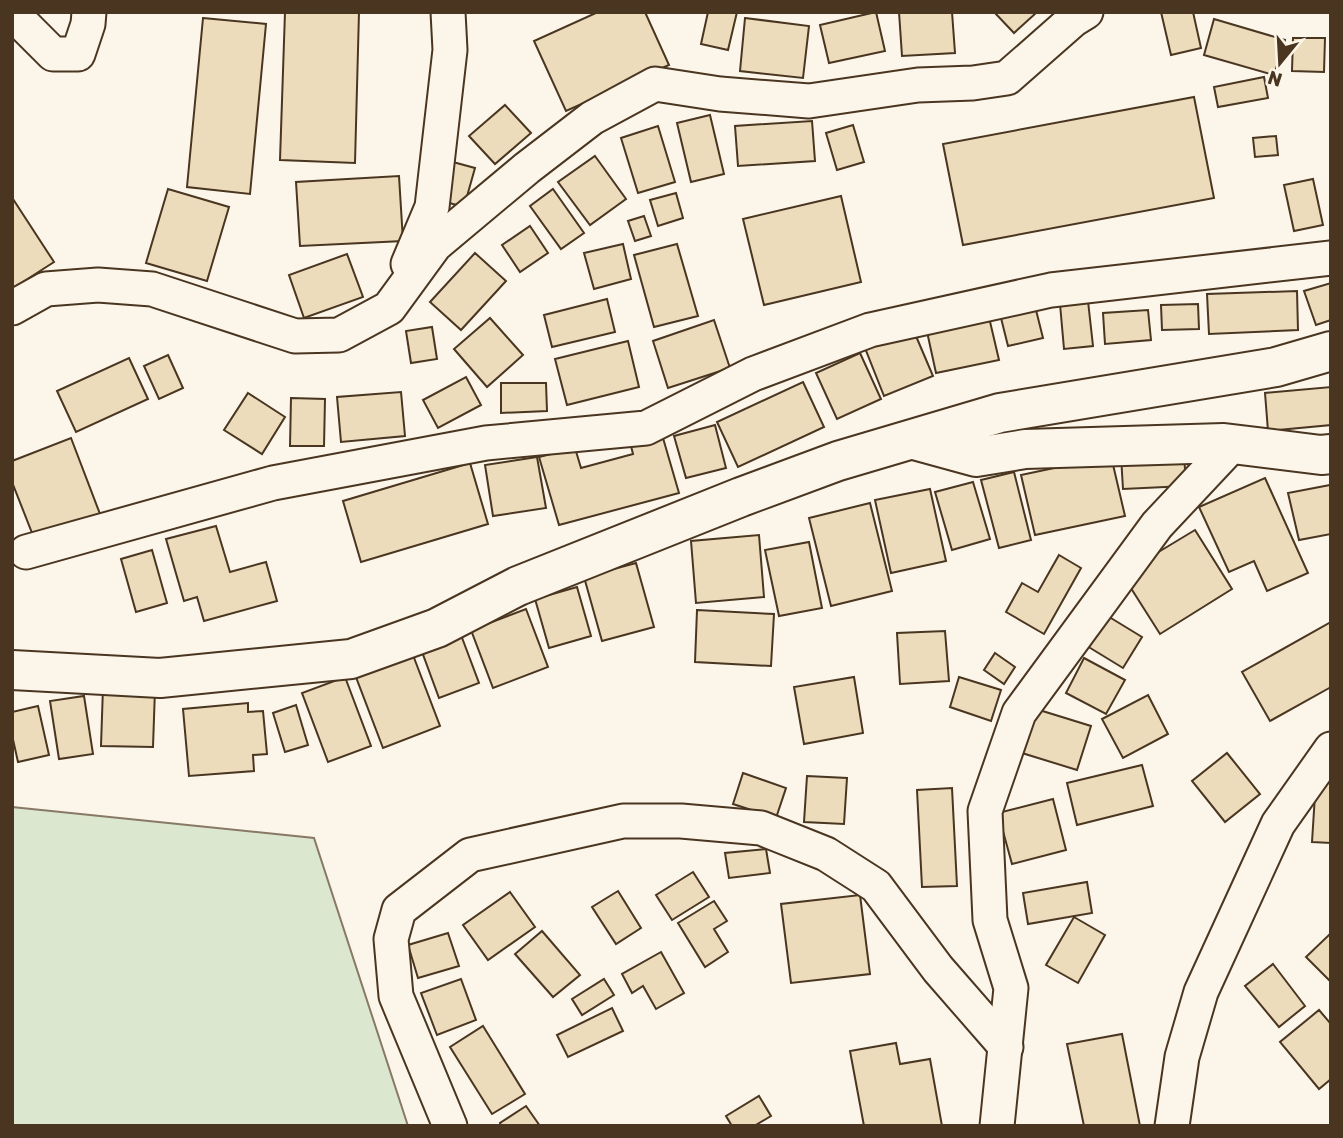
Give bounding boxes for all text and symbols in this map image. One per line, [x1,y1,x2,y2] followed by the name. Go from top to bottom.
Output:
[1245,28,1315,98] north arrow
[1265,66,1285,92] text: N

